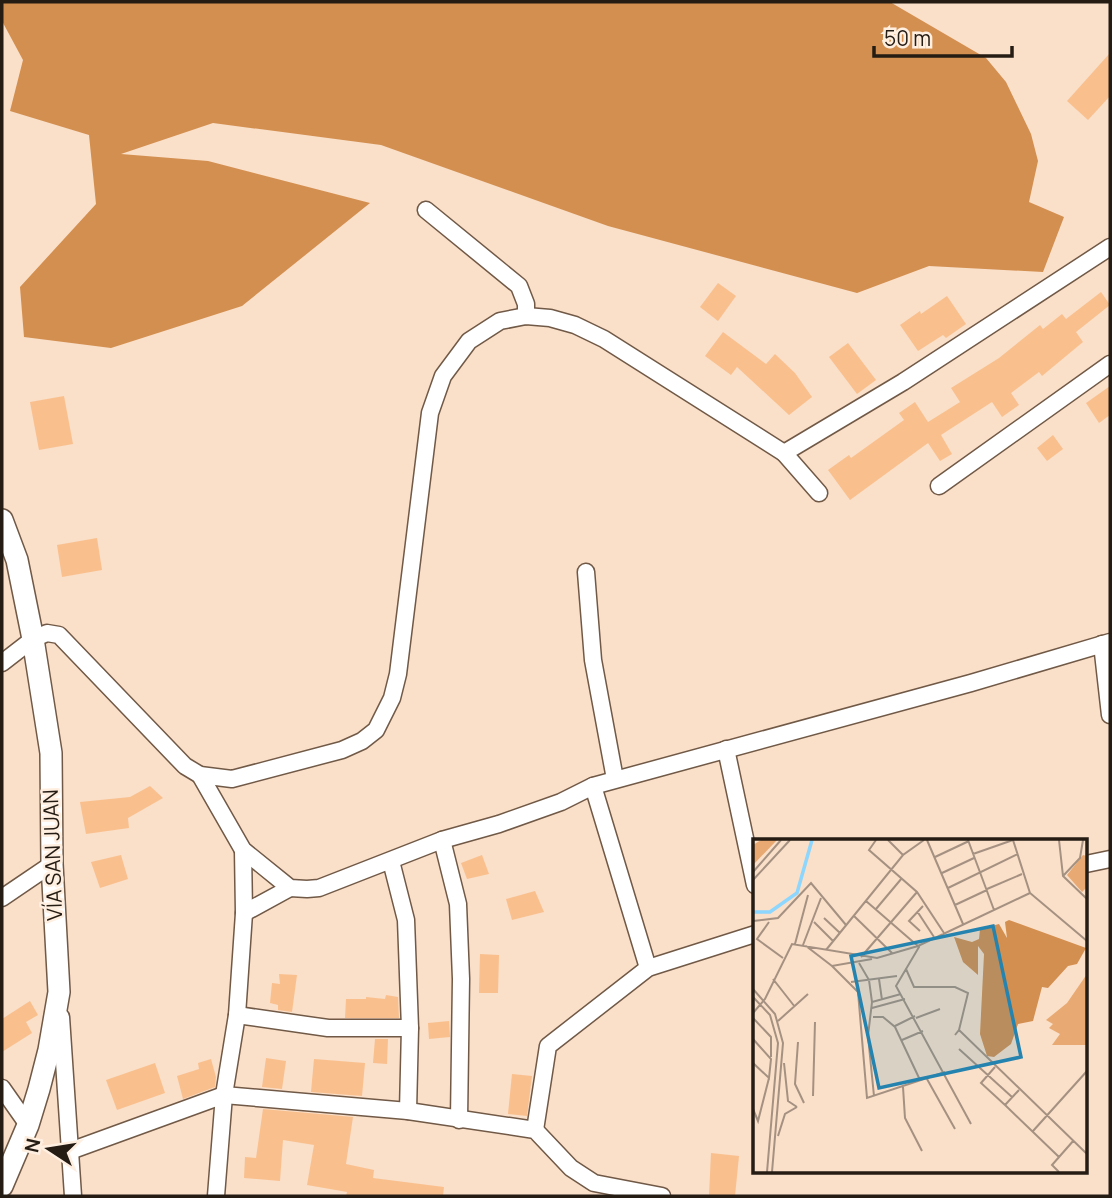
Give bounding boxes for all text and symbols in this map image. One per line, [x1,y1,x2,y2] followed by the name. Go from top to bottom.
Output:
[874,14,1012,58] scale bar
[884,24,931,52] text: 50 m
[36,789,68,921] street label: VÍA SAN JUAN
[753,839,1088,1174] inset map
[14,1114,84,1184] north arrow
[18,1136,47,1155] text: N

